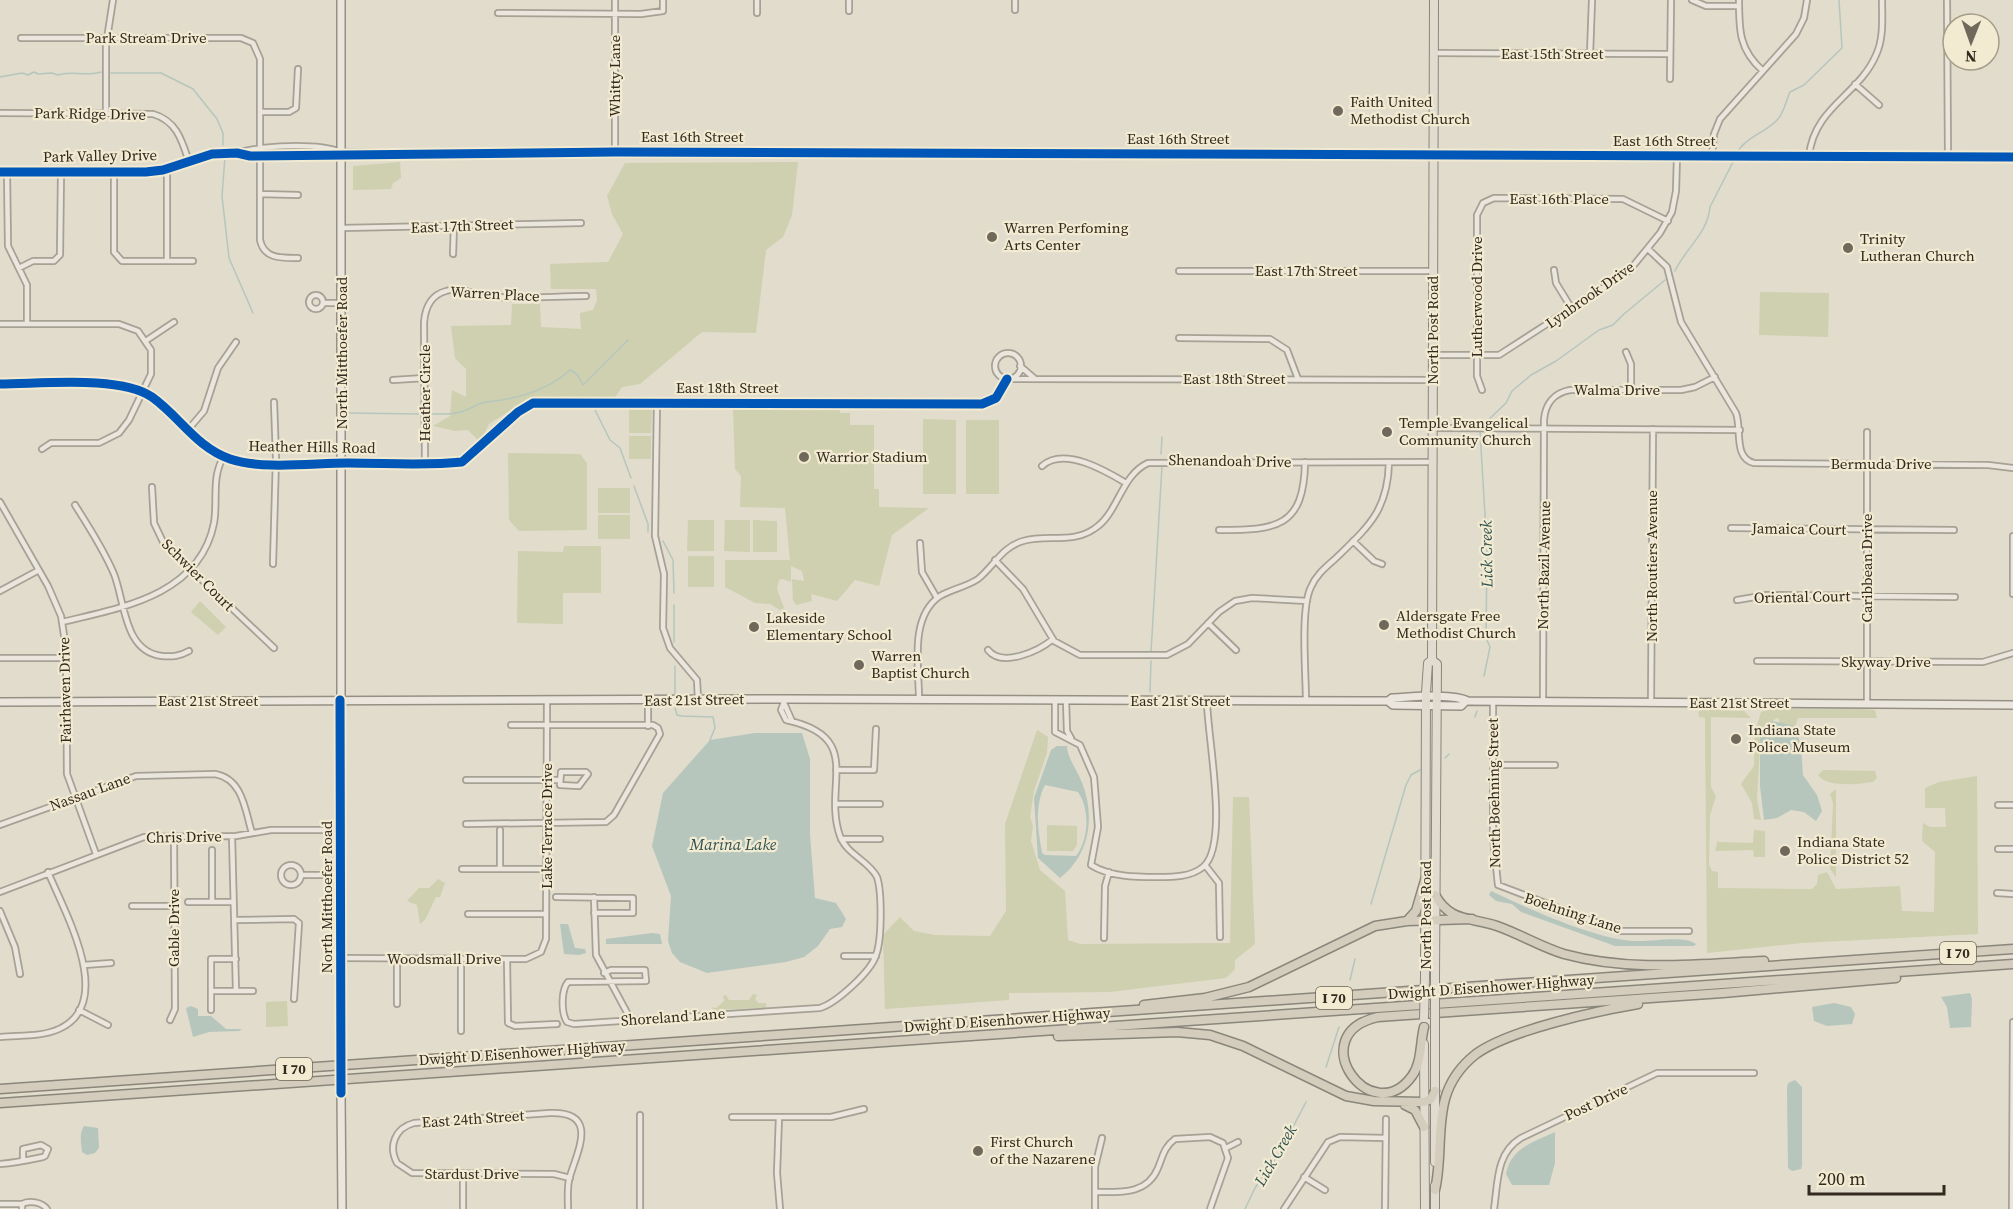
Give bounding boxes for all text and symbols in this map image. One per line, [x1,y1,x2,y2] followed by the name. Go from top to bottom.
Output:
[1941,12,2001,72] north arrow
[85,27,207,48] street label: Park Stream Drive
[604,35,625,117] street label: Whitty Lane
[1501,43,1603,64] street label: East 15th Street
[1964,46,1977,68] text: N
[1350,91,1470,129] place label: Faith United Methodist Church
[34,102,146,125] street label: Park Ridge Drive
[1331,104,1345,118] marker: Faith United Methodist Church
[641,126,743,147] street label: East 16th Street
[1127,128,1229,149] street label: East 16th Street
[1613,130,1715,151] street label: East 16th Street
[43,144,158,167] street label: Park Valley Drive
[1509,188,1609,209] street label: East 16th Place
[410,213,514,238] street label: East 17th Street
[1004,217,1129,255] place label: Warren Perfoming Arts Center
[1860,228,1975,266] place label: Trinity Lutheran Church
[985,230,999,244] marker: Warren Perfoming Arts Center
[1466,236,1487,358] street label: Lutherwood Drive
[1841,241,1855,255] marker: Trinity Lutheran Church
[1541,256,1639,333] street label: Lynbrook Drive
[1255,260,1357,281] street label: East 17th Street
[1422,275,1443,384] street label: North Post Road
[331,276,352,429] street label: North Mitthoefer Road
[450,281,541,306] street label: Warren Place
[414,344,435,442] street label: Heather Circle
[1183,368,1285,389] street label: East 18th Street
[676,377,778,398] street label: East 18th Street
[1574,379,1660,400] street label: Walma Drive
[1399,412,1532,450] place label: Temple Evangelical Community Church
[1380,425,1394,439] marker: Temple Evangelical Community Church
[248,435,376,458] street label: Heather Hills Road
[816,446,928,467] place label: Warrior Stadium
[1168,449,1292,472] street label: Shenandoah Drive
[797,450,811,464] marker: Warrior Stadium
[1830,453,1932,474] street label: Bermuda Drive
[1641,490,1662,642] street label: North Routiers Avenue
[1532,500,1555,630] street label: North Bazil Avenue
[1856,513,1877,622] street label: Caribbean Drive
[1751,517,1847,540] street label: Jamaica Court
[1474,520,1498,589] water label: Lick Creek
[157,534,239,616] street label: Schwier Court
[1754,585,1850,608] street label: Oriental Court
[1396,605,1516,643] place label: Aldersgate Free Methodist Church
[766,607,893,645] place label: Lakeside Elementary School
[1377,618,1391,632] marker: Aldersgate Free Methodist Church
[747,620,761,634] marker: Lakeside Elementary School
[53,636,76,743] street label: Fairhaven Drive
[871,645,970,683] place label: Warren Baptist Church
[1841,651,1931,672] street label: Skyway Drive
[852,658,866,672] marker: Warren Baptist Church
[644,688,744,711] street label: East 21st Street
[158,690,258,711] street label: East 21st Street
[1130,690,1230,711] street label: East 21st Street
[1689,692,1789,713] street label: East 21st Street
[1482,718,1505,868] street label: North Boehning Street
[1748,719,1851,757] place label: Indiana State Police Museum
[1729,732,1743,746] marker: Indiana State Police Museum
[536,763,557,889] street label: Lake Terrace Drive
[46,767,134,816] street label: Nassau Lane
[316,820,337,973] street label: North Mitthoefer Road
[146,825,222,848] street label: Chris Drive
[1797,831,1909,869] place label: Indiana State Police District 52
[689,833,777,855] water label: Marina Lake
[1778,844,1792,858] marker: Indiana State Police District 52
[1415,860,1436,969] street label: North Post Road
[1522,887,1625,938] street label: Boehning Lane
[163,889,184,967] street label: Gable Drive
[1940,942,1976,964] road number: I 70
[387,948,502,969] street label: Woodsmall Drive
[1387,969,1595,1004] street label: Dwight D Eisenhower Highway
[1316,987,1352,1009] road number: I 70
[620,1002,726,1031] street label: Shoreland Lane
[903,1002,1111,1037] street label: Dwight D Eisenhower Highway
[418,1035,626,1070] street label: Dwight D Eisenhower Highway
[276,1058,312,1080] road number: I 70
[1561,1078,1631,1125] street label: Post Drive
[421,1104,525,1133] street label: East 24th Street
[1248,1120,1302,1191] water label: Lick Creek
[990,1131,1096,1169] place label: First Church of the Nazarene
[971,1144,985,1158] marker: First Church of the Nazarene
[1809,1158,1944,1196] scale bar
[425,1163,519,1184] street label: Stardust Drive
[1818,1166,1865,1191] text: 200 m

